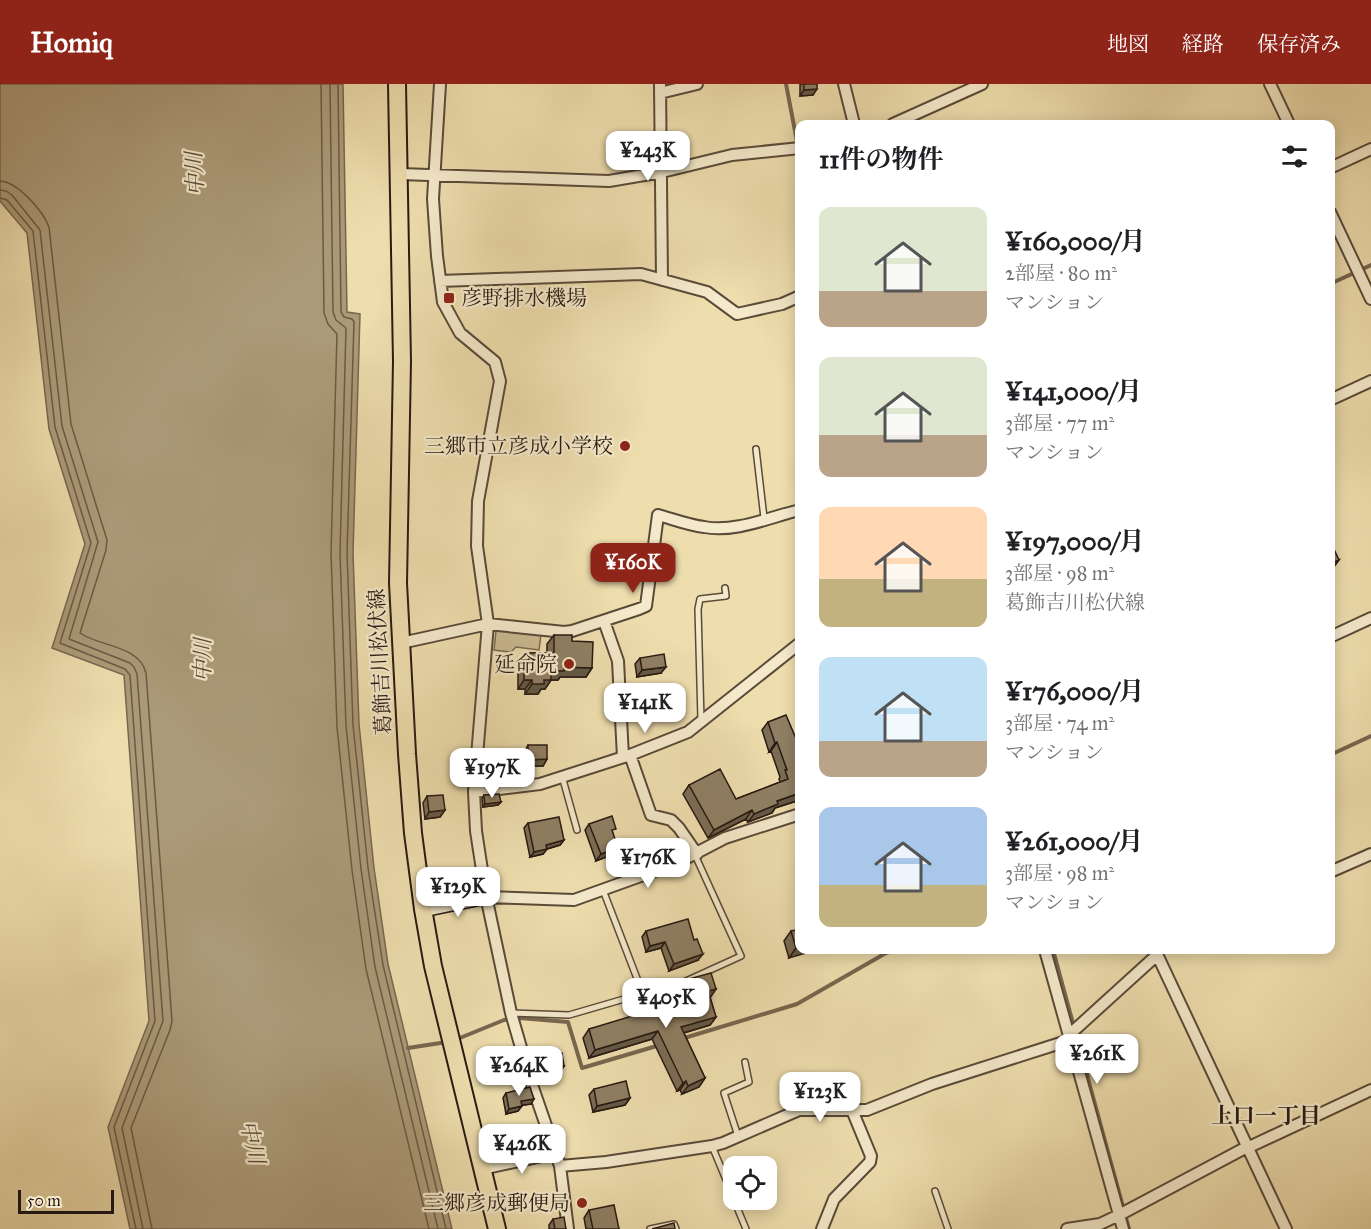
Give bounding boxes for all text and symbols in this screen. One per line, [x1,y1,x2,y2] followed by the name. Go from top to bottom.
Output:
[30,25,113,60] text: Homiq
[1107,31,1149,57] text: 地図
[1182,31,1224,57] text: 経路
[1257,31,1341,57] text: 保存済み
[606,131,690,182] pin: ¥243K
[620,138,676,162] text: ¥243K
[1278,140,1311,173] icon: filters
[819,143,944,175] text: 11件の物件
[180,149,209,197] water label: 中川
[1005,225,1146,257] text: ¥160,000/月
[867,231,939,303] icon: home
[1005,261,1117,285] text: 2部屋 · 80 m²
[461,285,587,311] place label: 彦野排水機場
[1005,290,1104,314] text: マンション
[442,291,456,305] marker: 彦野排水機場
[1005,375,1142,407] text: ¥141,000/月
[867,381,939,453] icon: home
[1005,411,1114,435] text: 3部屋 · 77 m²
[424,433,613,459] place label: 三郷市立彦成小学校
[618,439,632,453] marker: 三郷市立彦成小学校
[1005,440,1104,464] text: マンション
[1005,525,1145,557] text: ¥197,000/月
[867,531,939,603] icon: home
[591,543,675,594] pin: ¥160K
[604,550,662,574] text: ¥160K
[1005,561,1114,585] text: 3部屋 · 98 m²
[363,588,397,736] street label: 葛飾吉川松伏線
[1005,590,1145,614] text: 葛飾吉川松伏線
[189,636,216,682] water label: 中川
[494,651,557,677] place label: 延命院
[562,657,576,671] marker: 延命院
[1005,675,1145,707] text: ¥176,000/月
[867,681,939,753] icon: home
[603,683,687,734] pin: ¥141K
[618,690,672,714] text: ¥141K
[1005,711,1114,735] text: 3部屋 · 74 m²
[1005,740,1104,764] text: マンション
[450,748,534,799] pin: ¥197K
[464,755,520,779] text: ¥197K
[1005,825,1143,857] text: ¥261,000/月
[867,831,939,903] icon: home
[606,838,690,889] pin: ¥176K
[620,845,676,869] text: ¥176K
[1005,861,1114,885] text: 3部屋 · 98 m²
[416,867,500,918] pin: ¥129K
[430,874,486,898] text: ¥129K
[1005,890,1104,914] text: マンション
[624,978,708,1029] pin: ¥405K
[636,985,696,1009] text: ¥405K
[1055,1034,1139,1085] pin: ¥261K
[1069,1041,1125,1065] text: ¥261K
[477,1046,561,1097] pin: ¥264K
[490,1053,548,1077] text: ¥264K
[778,1072,862,1123] pin: ¥123K
[793,1079,847,1103] text: ¥123K
[1211,1102,1321,1129] district label: 上口一丁目
[234,1118,271,1169] water label: 中川
[480,1124,564,1175] pin: ¥426K
[493,1131,551,1155] text: ¥426K
[723,1156,777,1210] map controls
[723,1156,777,1210] button: locate
[18,1187,114,1214] scale bar
[423,1190,570,1216] place label: 三郷彦成郵便局
[27,1191,61,1210] text: 50 m
[575,1196,589,1210] marker: 三郷彦成郵便局

